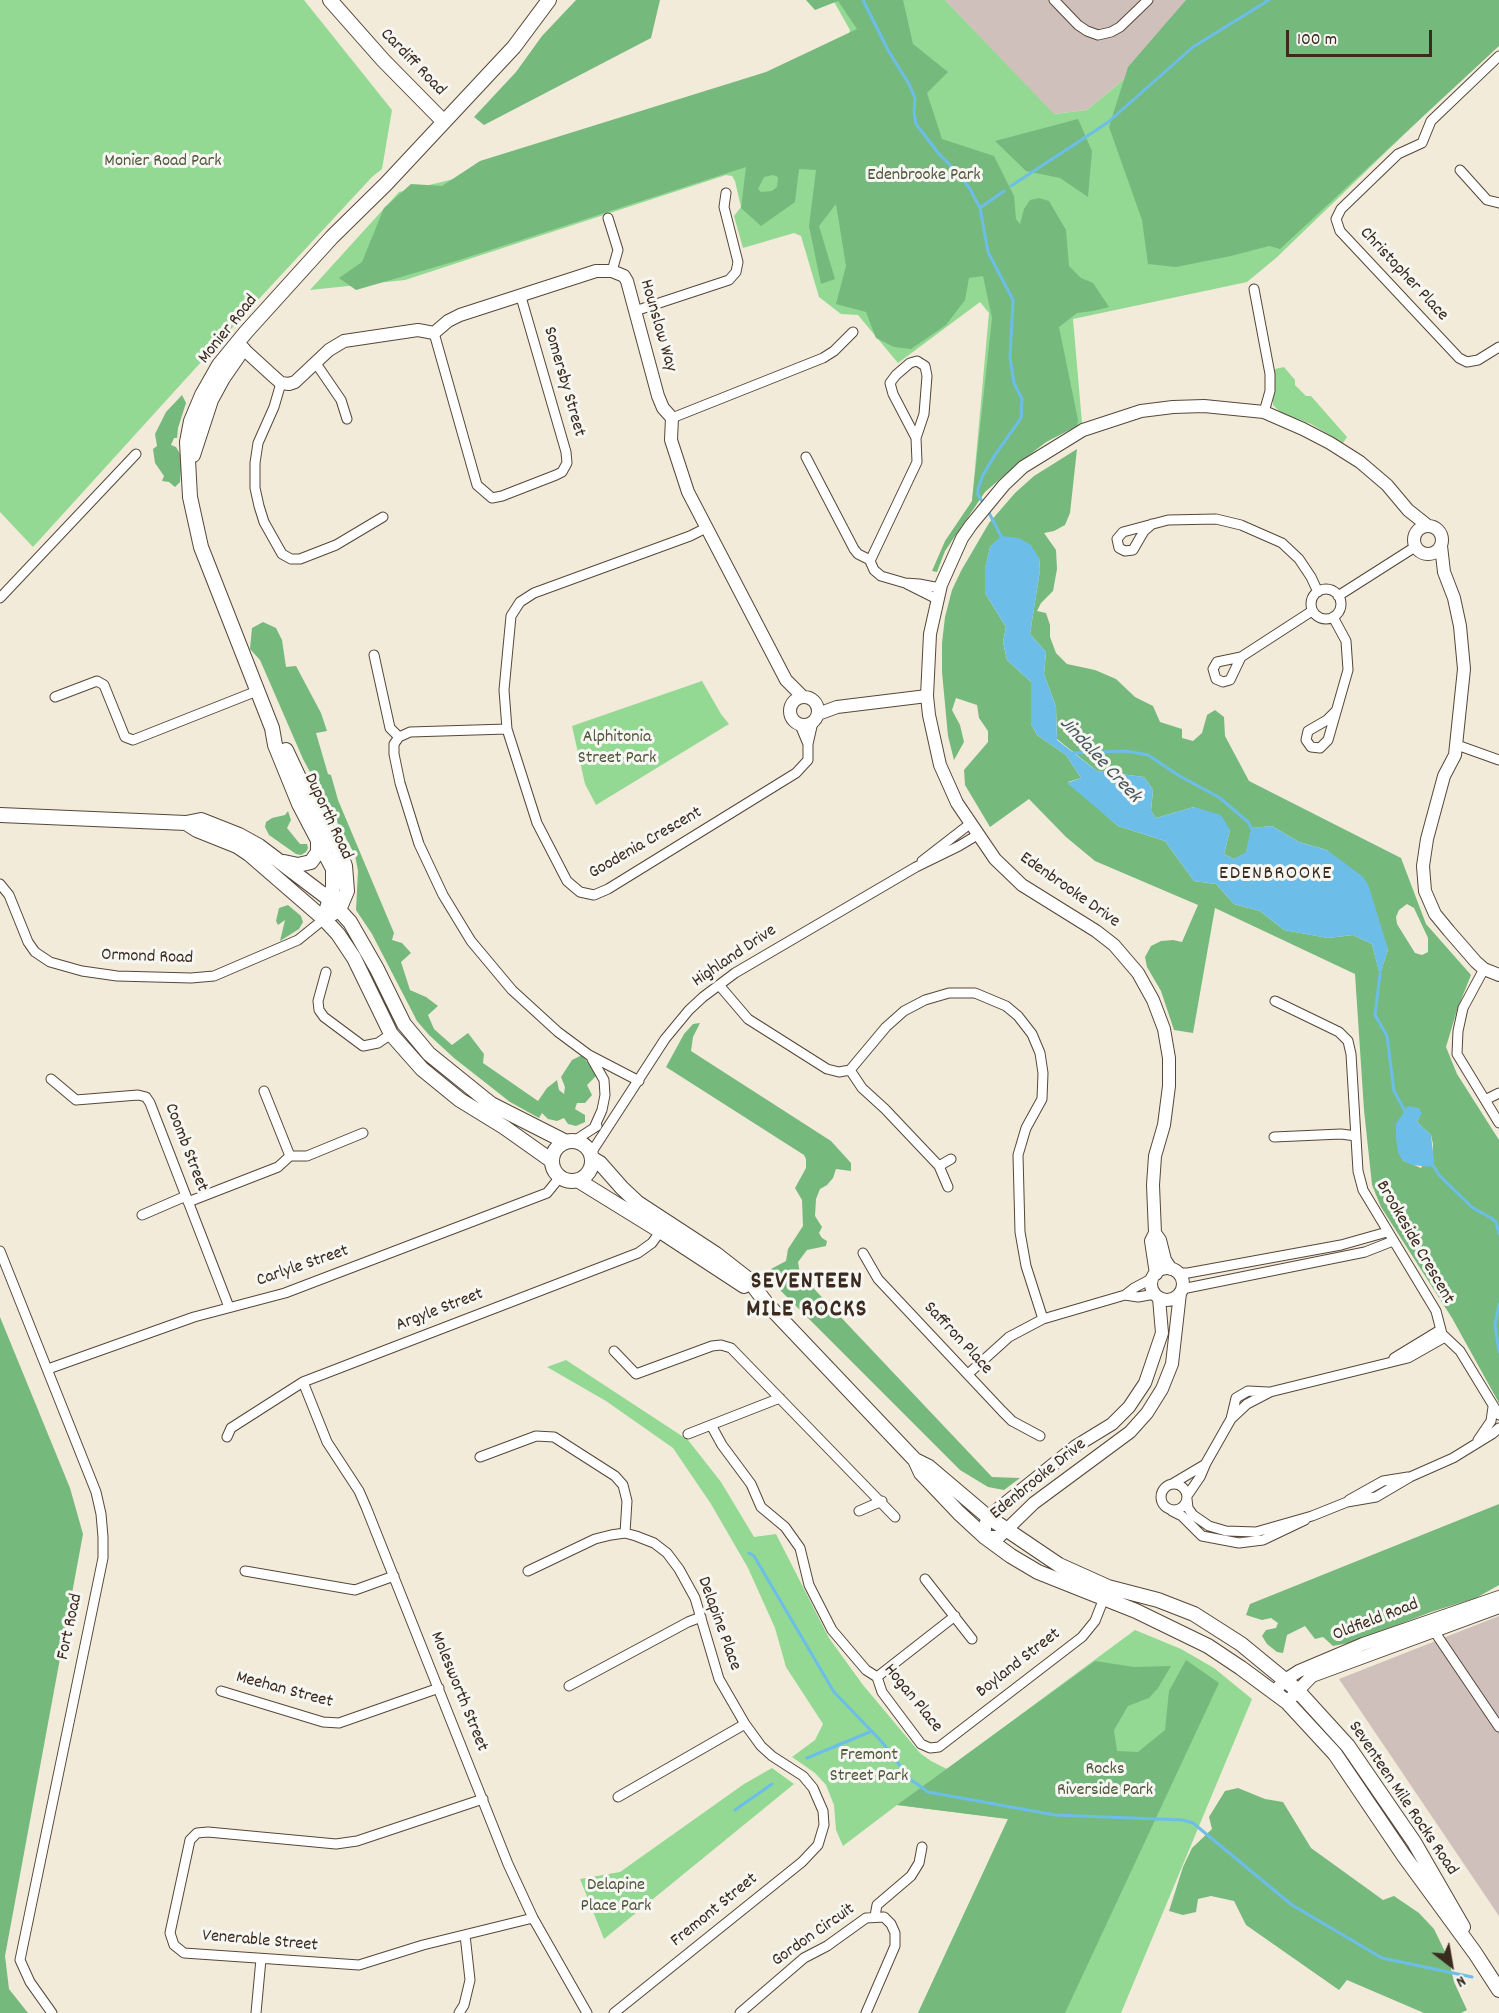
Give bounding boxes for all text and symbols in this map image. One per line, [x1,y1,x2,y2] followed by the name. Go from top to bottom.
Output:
[1289,18,1434,56] scale bar
[374,25,450,101] street label: Cardiff Road
[1297,28,1337,53] text: 100 m
[104,152,222,174] park label: Monier Road Park
[867,166,981,188] park label: Edenbrooke Park
[1354,224,1452,326] street label: Christopher Place
[634,277,680,375] street label: Hounslow Way
[195,291,263,369] street label: Monier Road
[537,325,589,439] street label: Somersby Street
[1053,713,1145,809] water label: Jindalee Creek
[578,728,656,771] park label: Alphitonia Street Park
[298,770,356,864] street label: Duporth Road
[586,803,706,885] street label: Goodenia Crescent
[1015,848,1123,934] street label: Edenbrooke Drive
[1219,863,1333,887] district label: EDENBROOKE
[689,921,781,993] street label: Highland Drive
[101,946,193,970] street label: Ormond Road
[158,1101,212,1195] street label: Coomb Street
[1370,1177,1458,1309] street label: Brookeside Crescent
[254,1241,352,1293] street label: Carlyle Street
[746,1270,868,1326] district label: SEVENTEEN MILE ROCKS
[393,1284,487,1338] street label: Argyle Street
[918,1298,996,1380] street label: Saffron Place
[987,1435,1091,1525] street label: Edenbrooke Drive
[691,1574,745,1674] street label: Delapine Place
[53,1592,89,1662] street label: Fort Road
[1330,1595,1422,1647] street label: Oldfield Road
[972,1624,1066,1704] street label: Boyland Street
[424,1629,492,1755] street label: Molesworth Street
[878,1660,946,1738] street label: Hogan Place
[233,1668,335,1714] street label: Meehan Street
[1342,1718,1462,1880] street label: Seventeen Mile Rocks Road
[830,1746,908,1788] park label: Fremont Street Park
[1057,1760,1153,1802] park label: Rocks Riverside Park
[667,1869,763,1953] street label: Fremont Street
[581,1876,651,1918] park label: Delapine Place Park
[768,1899,860,1973] street label: Gordon Circuit
[201,1926,319,1958] street label: Venerable Street
[1421,1935,1481,1995] north arrow
[1451,1969,1470,1993] text: N

